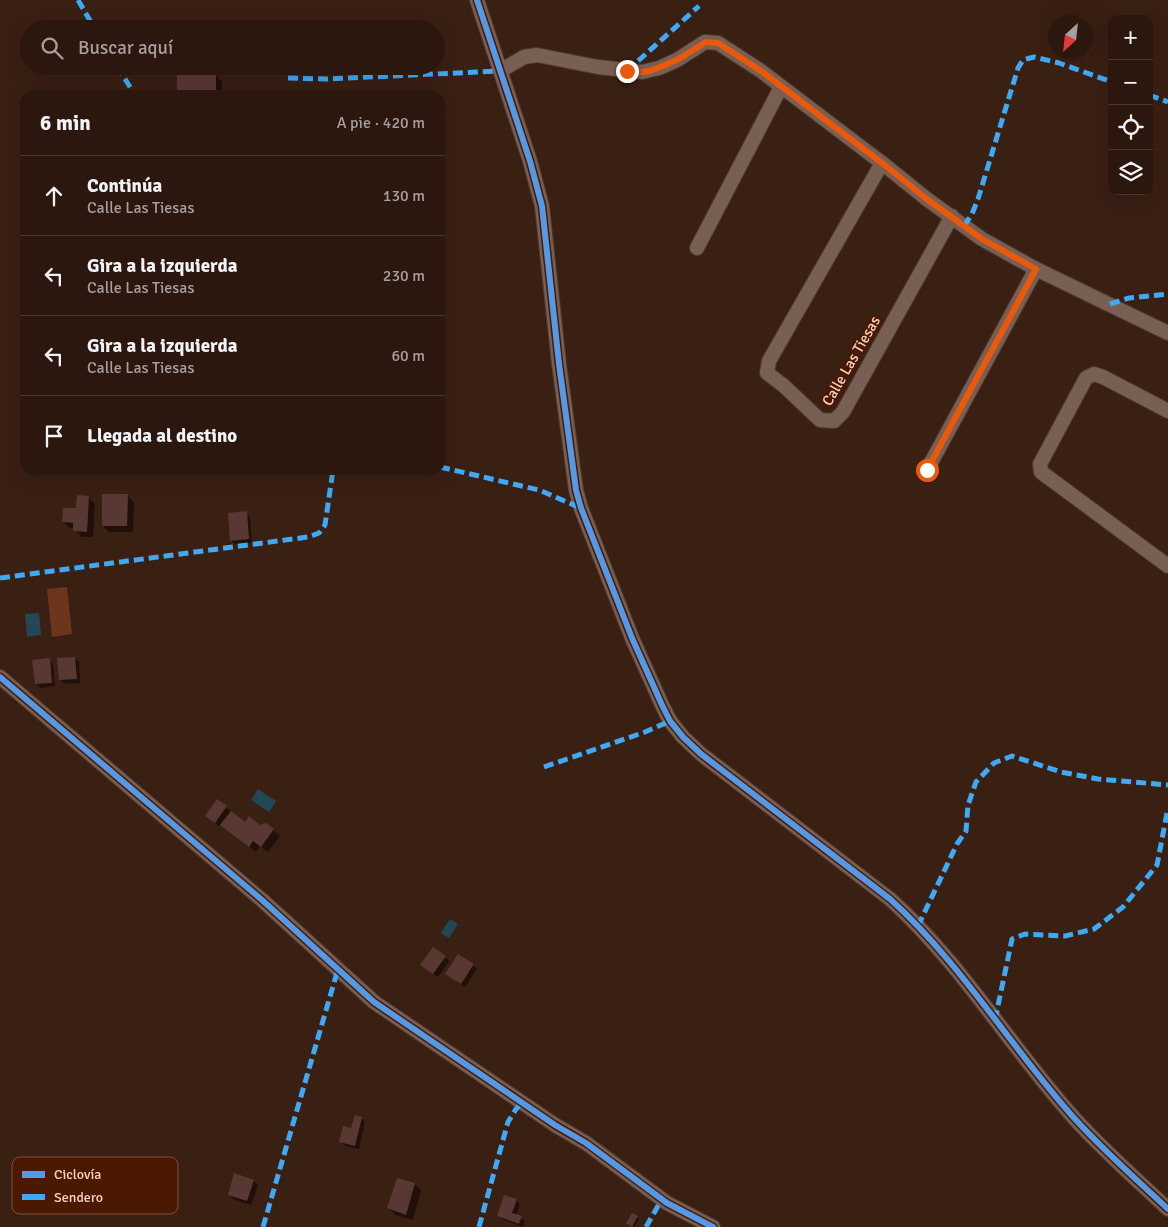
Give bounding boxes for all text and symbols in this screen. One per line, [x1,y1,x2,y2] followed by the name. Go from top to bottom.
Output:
[1048,15,1093,60] north arrow
[1108,15,1153,195] map controls
[1108,15,1153,60] button: +
[20,20,445,75] search box
[38,34,66,62] icon: search
[78,36,173,60] text: Buscar aquí
[616,60,639,83] route end
[1108,60,1153,105] button: −
[1108,105,1153,150] button: locate
[40,110,91,136] text: 6 min
[337,113,425,133] text: A pie · 420 m
[1108,150,1153,195] button: layers
[87,174,162,198] text: Continúa
[40,182,68,210] icon: ahead
[383,186,425,206] text: 130 m
[87,198,194,218] text: Calle Las Tiesas
[87,254,237,278] text: Gira a la izquierda
[40,262,68,290] icon: left
[383,266,425,286] text: 230 m
[87,278,194,298] text: Calle Las Tiesas
[818,313,884,409] street label: Calle Las Tiesas
[87,334,237,358] text: Gira a la izquierda
[40,342,68,370] icon: left
[391,346,425,366] text: 60 m
[87,358,194,378] text: Calle Las Tiesas
[40,422,68,450] icon: arrive
[87,424,237,448] text: Llegada al destino
[916,459,939,482] route start
[12,1157,178,1214] legend
[54,1166,101,1183] text: Ciclovía
[54,1189,103,1206] text: Sendero

